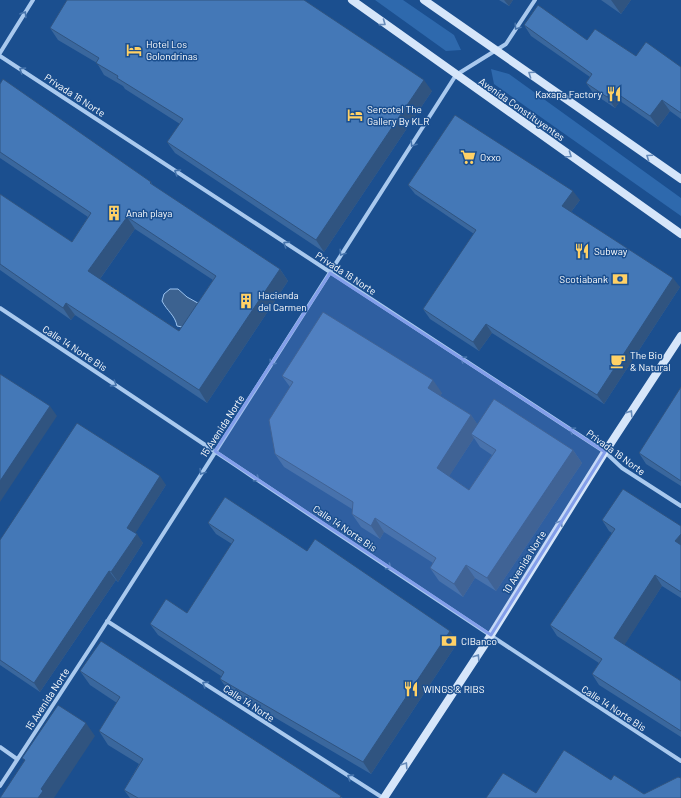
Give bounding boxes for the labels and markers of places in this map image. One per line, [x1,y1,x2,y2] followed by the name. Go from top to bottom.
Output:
[146,38,198,62] place label: Hotel Los Golondrinas
[125,41,143,59] hotel icon: Hotel Los Golondrinas
[605,85,623,103] restaurant icon: Kaxapa Factory
[535,88,602,100] place label: Kaxapa Factory
[367,103,429,127] place label: Sercotel The Gallery By KLR
[346,106,364,124] hotel icon: Sercotel The Gallery By KLR
[459,148,477,166] supermarket icon: Oxxo
[480,151,501,163] place label: Oxxo
[105,204,123,222] building icon: Anah playa
[126,207,172,219] place label: Anah playa
[573,242,591,260] restaurant icon: Subway
[594,245,628,257] place label: Subway
[611,270,629,288] bank icon: Scotiabank
[559,273,608,285] place label: Scotiabank
[258,289,307,313] place label: Hacienda del Carmen
[237,292,255,310] building icon: Hacienda del Carmen
[630,349,670,373] place label: The Bio & Natural
[609,352,627,370] cafe icon: The Bio & Natural
[440,632,458,650] bank icon: CIBanco
[461,635,497,647] place label: CIBanco
[402,680,420,698] restaurant icon: WINGS & RIBS
[423,683,485,695] place label: WINGS & RIBS

